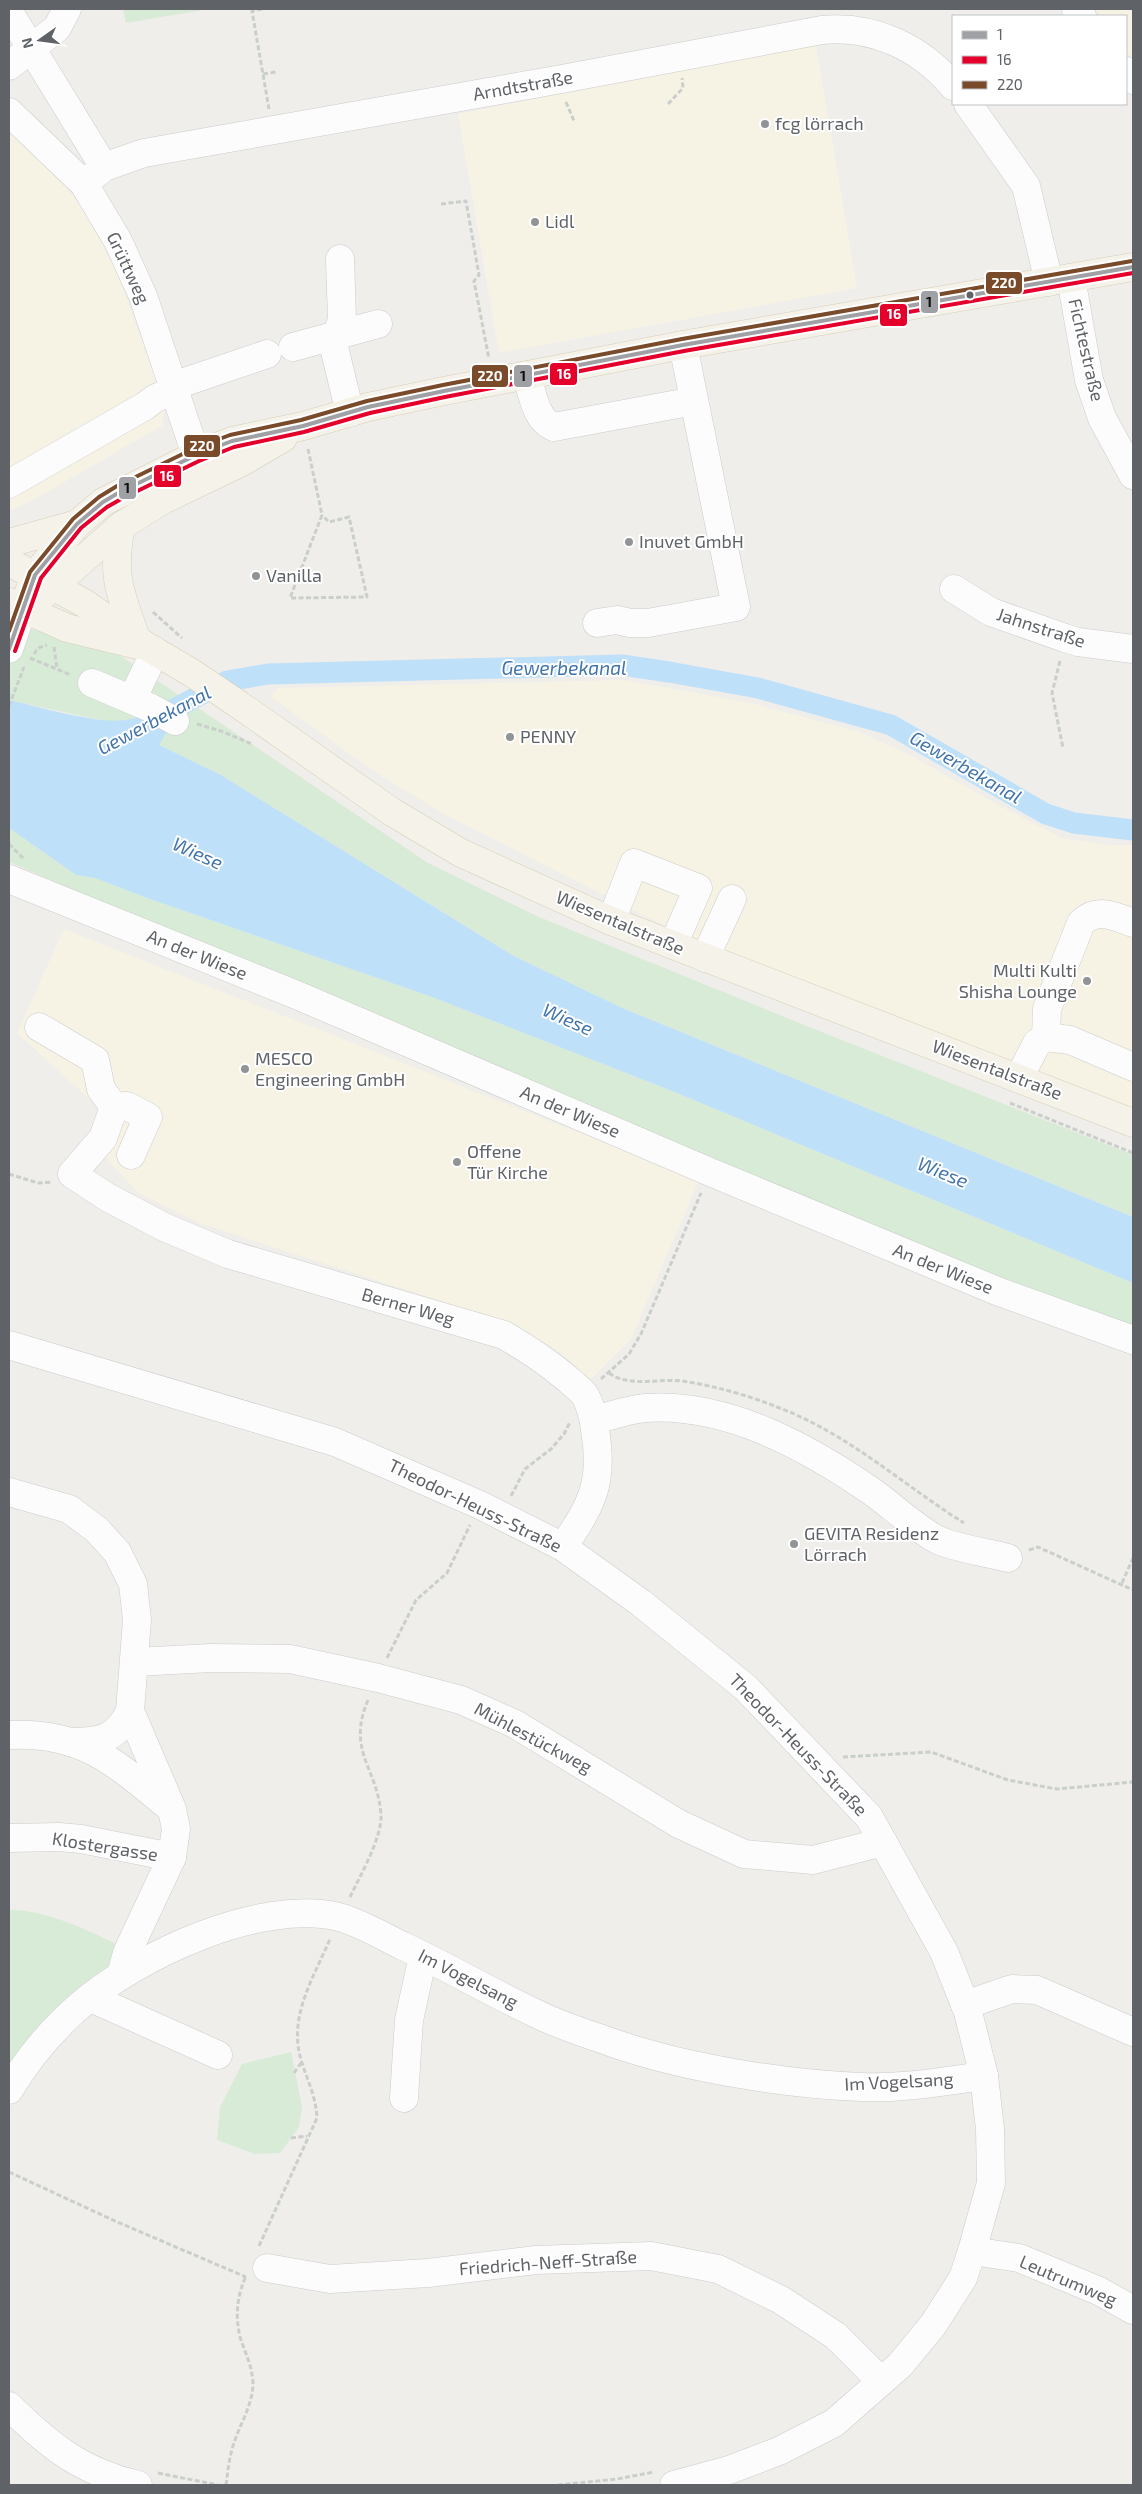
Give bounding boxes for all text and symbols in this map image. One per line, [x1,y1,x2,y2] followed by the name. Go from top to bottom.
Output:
[15,15,65,65] north arrow
[952,15,1127,105] legend
[997,25,1003,43] text: 1
[17,36,36,50] text: N
[997,50,1012,68] text: 16
[471,65,574,105] street label: Arndtstraße
[997,75,1023,93] text: 220
[775,112,864,134] place label: fcg lörrach
[759,118,771,130] marker: fcg lörrach
[545,210,575,232] place label: Lidl
[529,216,541,228] marker: Lidl
[103,228,155,307] street label: Grüttweg
[985,271,1023,295] line badge: 220
[991,274,1017,291] text: 220
[920,290,939,314] line badge: 1
[965,290,975,300] unlabelled marker
[926,293,932,310] text: 1
[1064,296,1109,403] street label: Fichtestraße
[879,303,908,327] line badge: 16
[887,305,901,322] text: 16
[549,362,578,386] line badge: 16
[471,364,509,388] line badge: 220
[513,364,533,388] line badge: 1
[557,365,571,382] text: 16
[477,367,503,384] text: 220
[520,367,526,384] text: 1
[183,434,221,458] line badge: 220
[189,437,215,454] text: 220
[153,464,182,488] line badge: 16
[160,467,174,484] text: 16
[118,476,137,500] line badge: 1
[124,479,130,496] text: 1
[639,530,744,552] place label: Inuvet GmbH
[623,536,635,548] marker: Inuvet GmbH
[266,564,322,586] place label: Vanilla
[250,570,262,582] marker: Vanilla
[994,602,1088,652] street label: Jahnstraße
[501,656,627,679] water label: Gewerbekanal
[93,680,214,759] water label: Gewerbekanal
[520,725,577,747] place label: PENNY
[906,725,1026,808] water label: Gewerbekanal
[504,731,516,743] marker: PENNY
[169,831,227,874] water label: Wiese
[553,885,688,959] street label: Wiesentalstraße
[144,924,251,984] street label: An der Wiese
[959,959,1077,1002] place label: Multi Kulti Shisha Lounge
[1081,975,1093,987] marker: Multi Kulti Shisha Lounge
[539,997,597,1040] water label: Wiese
[929,1034,1065,1104] street label: Wiesentalstraße
[255,1047,405,1090] place label: MESCO Engineering GmbH
[239,1063,251,1075] marker: MESCO Engineering GmbH
[517,1080,624,1142] street label: An der Wiese
[467,1140,548,1183] place label: Offene Tür Kirche
[914,1151,972,1192] water label: Wiese
[451,1156,463,1168] marker: Offene Tür Kirche
[890,1238,997,1298] street label: An der Wiese
[359,1282,457,1330] street label: Berner Weg
[385,1454,566,1557] street label: Theodor-Heuss-Straße
[804,1522,939,1565] place label: GEVITA Residenz Lörrach
[788,1538,800,1550] marker: GEVITA Residenz Lörrach
[725,1668,873,1820] street label: Theodor-Heuss-Straße
[471,1697,596,1777] street label: Mühlestückweg
[51,1827,160,1865] street label: Klostergasse
[415,1944,522,2013] street label: Im Vogelsang
[844,2067,954,2095] street label: Im Vogelsang
[458,2245,638,2279] street label: Friedrich-Neff-Straße
[1016,2250,1120,2310] street label: Leutrumweg

